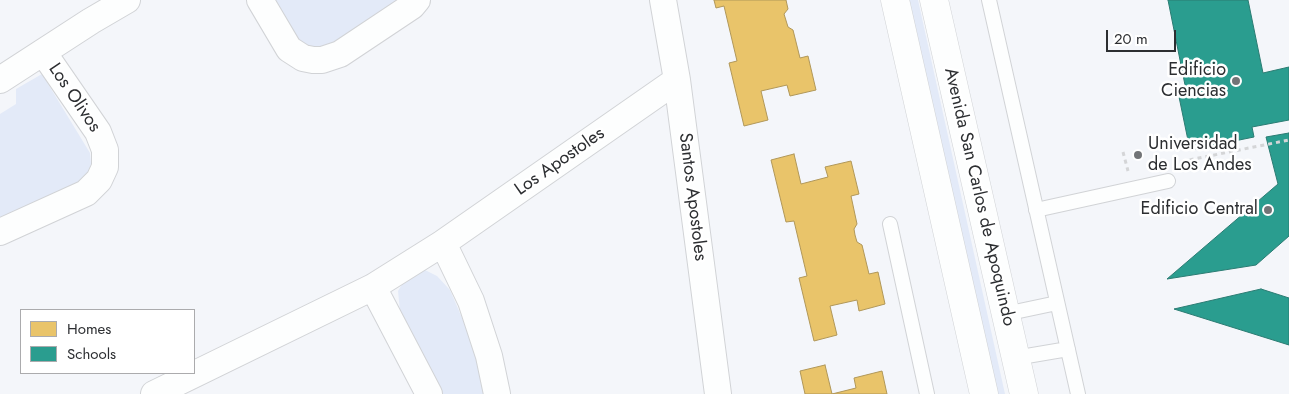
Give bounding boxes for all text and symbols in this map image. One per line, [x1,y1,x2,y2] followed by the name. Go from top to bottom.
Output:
[1109,20,1179,52] scale bar
[1114,28,1148,50] text: 20 m
[43,59,105,137] street label: Los Olivos
[1161,60,1226,102] place label: Edificio Ciencias
[939,66,1019,328] street label: Avenida San Carlos de Apoquindo
[1230,75,1242,87] marker: Edificio Ciencias
[511,123,609,201] street label: Los Apostoles
[673,132,711,262] street label: Santos Apostoles
[1148,134,1252,176] place label: Universidad de Los Andes
[1132,149,1144,161] marker: Universidad de Los Andes
[1140,199,1258,221] place label: Edificio Central
[1262,204,1274,216] marker: Edificio Central
[20,309,195,374] legend
[67,318,111,340] text: Homes
[67,343,116,365] text: Schools

